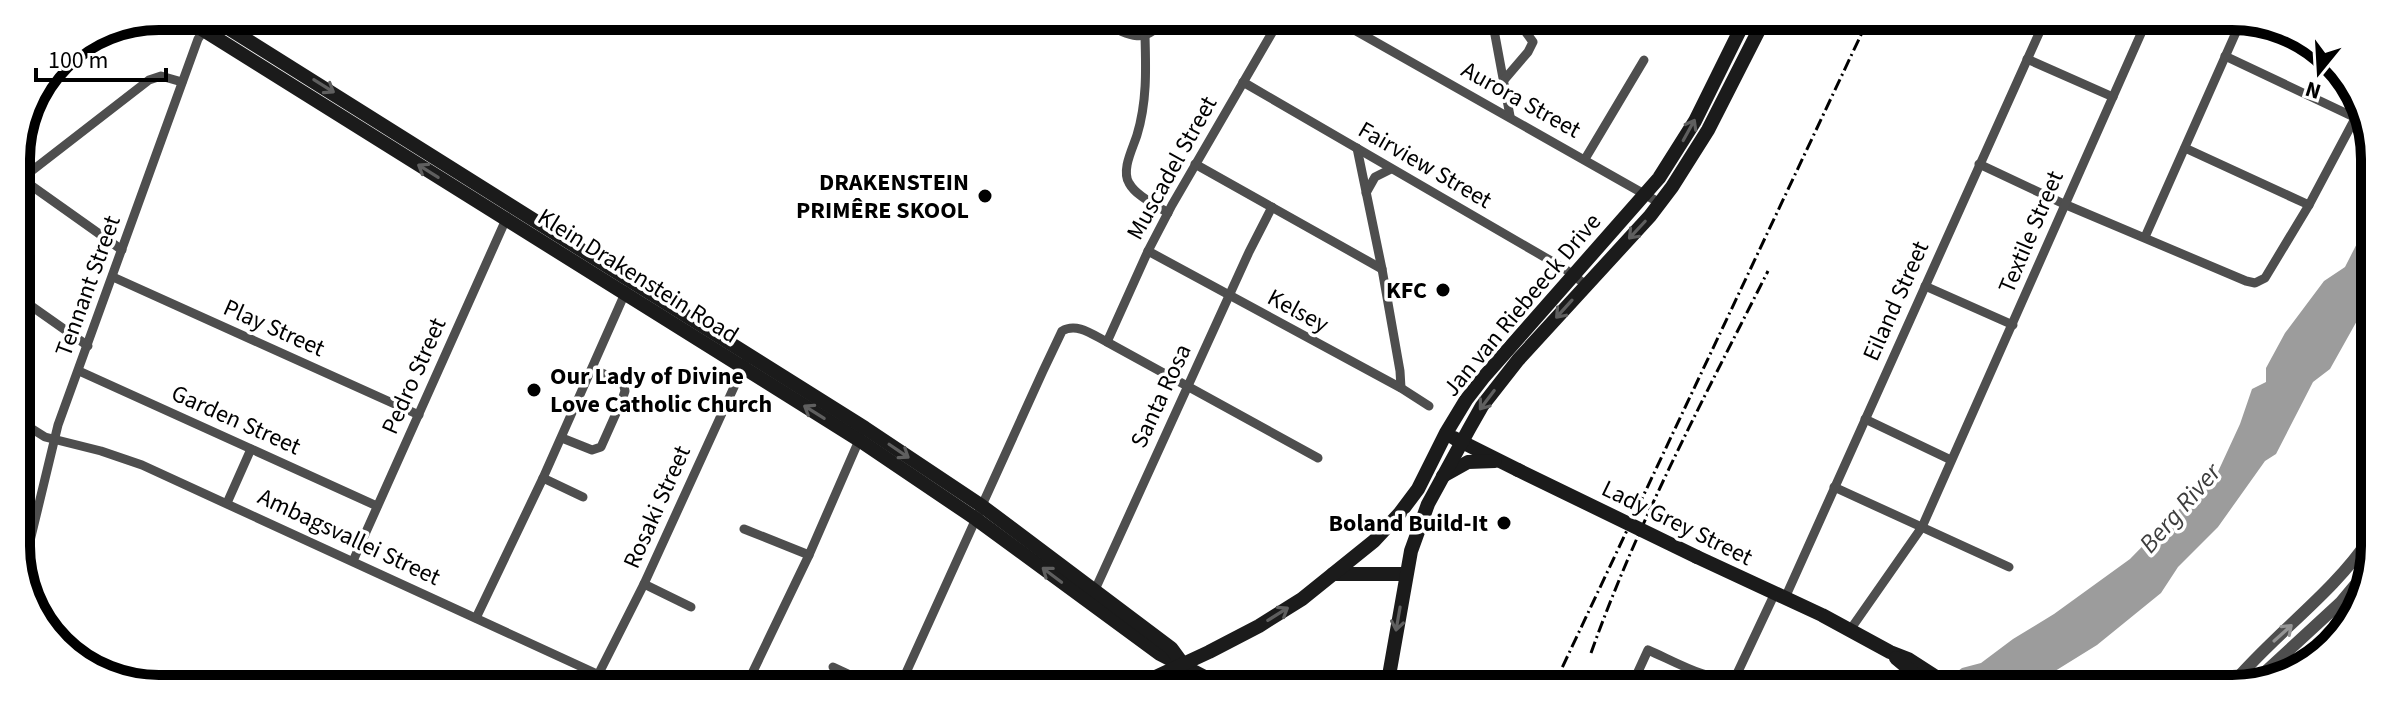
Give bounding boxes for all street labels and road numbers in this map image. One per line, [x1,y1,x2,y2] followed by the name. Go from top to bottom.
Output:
[1455,53,1587,147] street label: Aurora Street
[1118,90,1226,246] street label: Muscadel Street
[1352,113,1498,217] street label: Fairview Street
[1989,165,2073,299] street label: Textile Street
[531,200,745,352] street label: Klein Drakenstein Road
[1435,205,1609,405] street label: Jan van Riebeeck Drive
[46,211,130,361] street label: Tennant Street
[1854,235,1938,367] street label: Eiland Street
[1261,280,1335,342] street label: Kelsey
[218,290,330,366] street label: Play Street
[373,312,455,440] street label: Pedro Street
[1122,338,1200,454] street label: Santa Rosa
[166,376,306,464] street label: Garden Street
[614,440,700,574] street label: Rosaki Street
[1596,471,1758,575] street label: Lady Grey Street
[252,479,446,595] street label: Ambagsvallei Street

